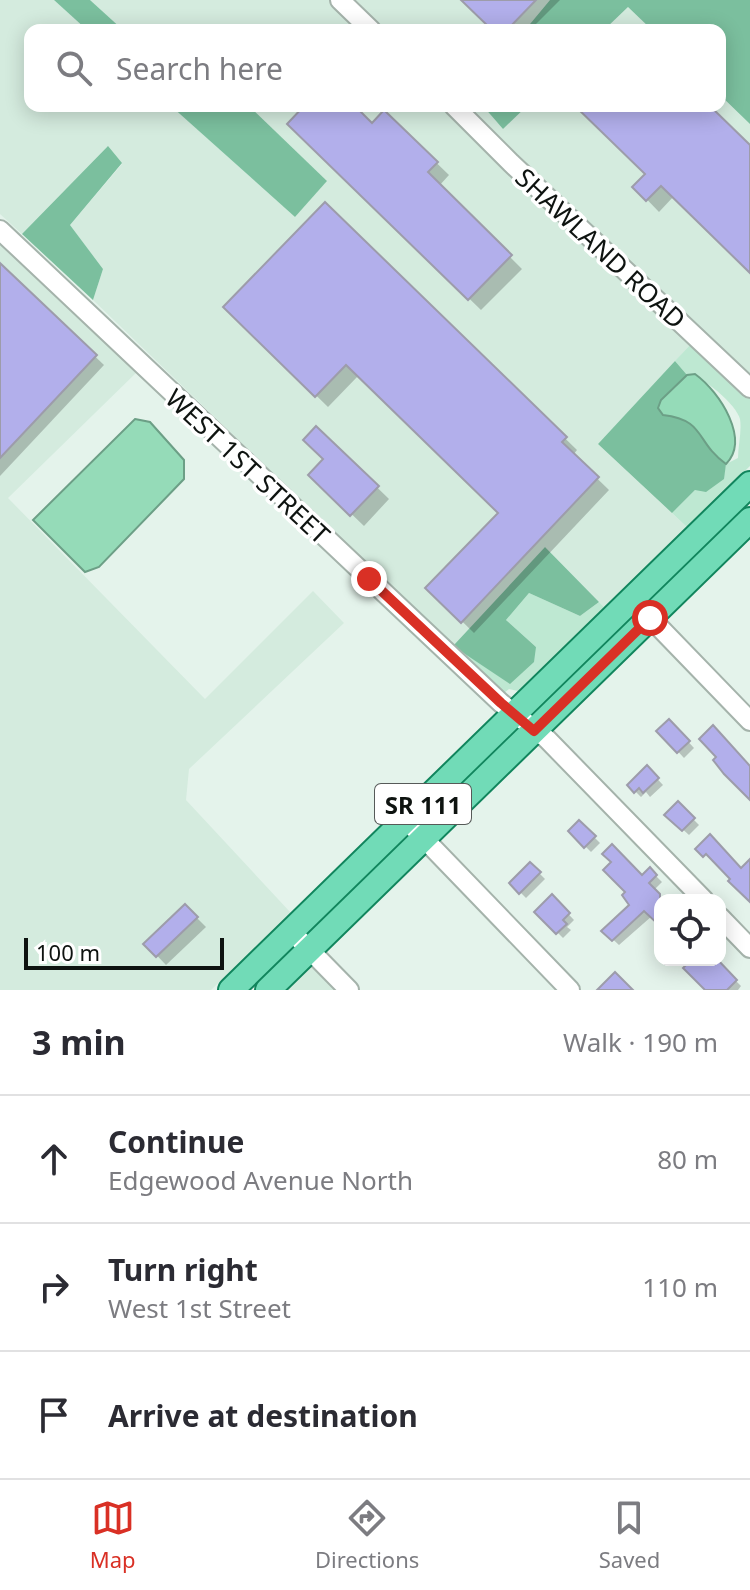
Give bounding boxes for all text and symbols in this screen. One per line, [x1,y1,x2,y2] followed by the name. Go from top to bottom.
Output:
[24,24,726,112] search box
[52,46,96,90] icon: search
[116,48,283,89] text: Search here
[508,160,694,336] street label: SHAWLAND ROAD
[158,380,338,552] street label: WEST 1ST STREET
[351,561,387,597] route end
[632,600,668,636] route start
[375,784,471,824] road number: SR 111
[654,894,726,966] map controls
[654,894,726,966] button: locate
[24,934,224,970] scale bar
[36,937,100,967] text: 100 m
[32,1019,126,1065] text: 3 min
[563,1024,718,1060] text: Walk · 190 m
[108,1121,244,1162] text: Continue
[32,1137,76,1181] icon: ahead
[657,1141,718,1177] text: 80 m
[108,1162,413,1198] text: Edgewood Avenue North
[108,1249,258,1290] text: Turn right
[32,1265,76,1309] icon: right
[642,1269,718,1305] text: 110 m
[108,1290,291,1326] text: West 1st Street
[32,1393,76,1437] icon: arrive
[108,1395,418,1436] text: Arrive at destination
[90,1496,136,1574] tab: Map
[315,1496,419,1574] tab: Directions
[599,1496,660,1574] tab: Saved

